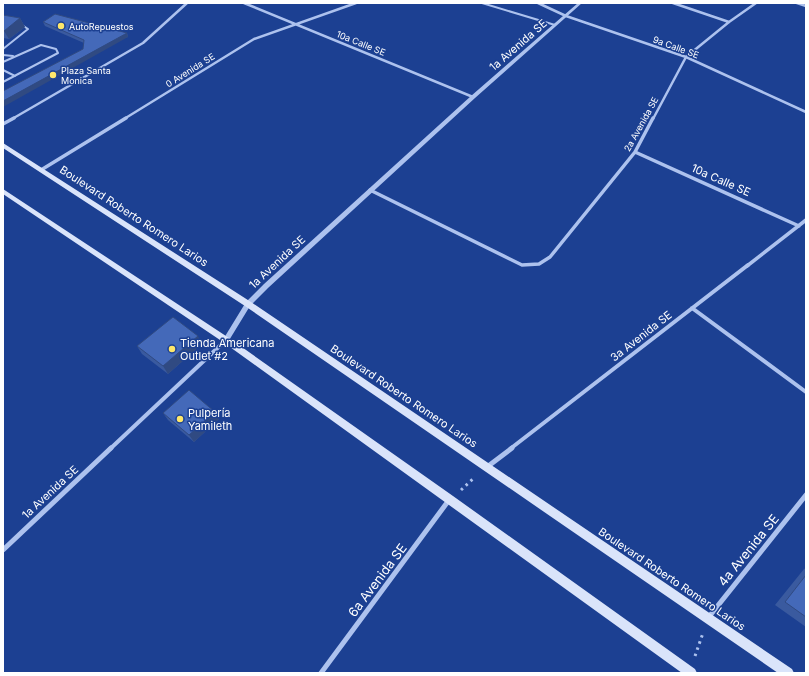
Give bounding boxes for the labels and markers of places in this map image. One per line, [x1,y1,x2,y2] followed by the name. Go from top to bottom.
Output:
[56,21,66,31] marker: AutoRepuestos
[69,21,134,32] place label: AutoRepuestos
[61,65,111,86] place label: Plaza Santa Monica
[48,70,58,80] marker: Plaza Santa Monica
[180,336,275,363] place label: Tienda Americana Outlet #2
[167,344,177,354] marker: Tienda Americana Outlet #2
[188,406,232,433] place label: Pulpería Yamileth
[175,414,185,424] marker: Pulpería Yamileth

